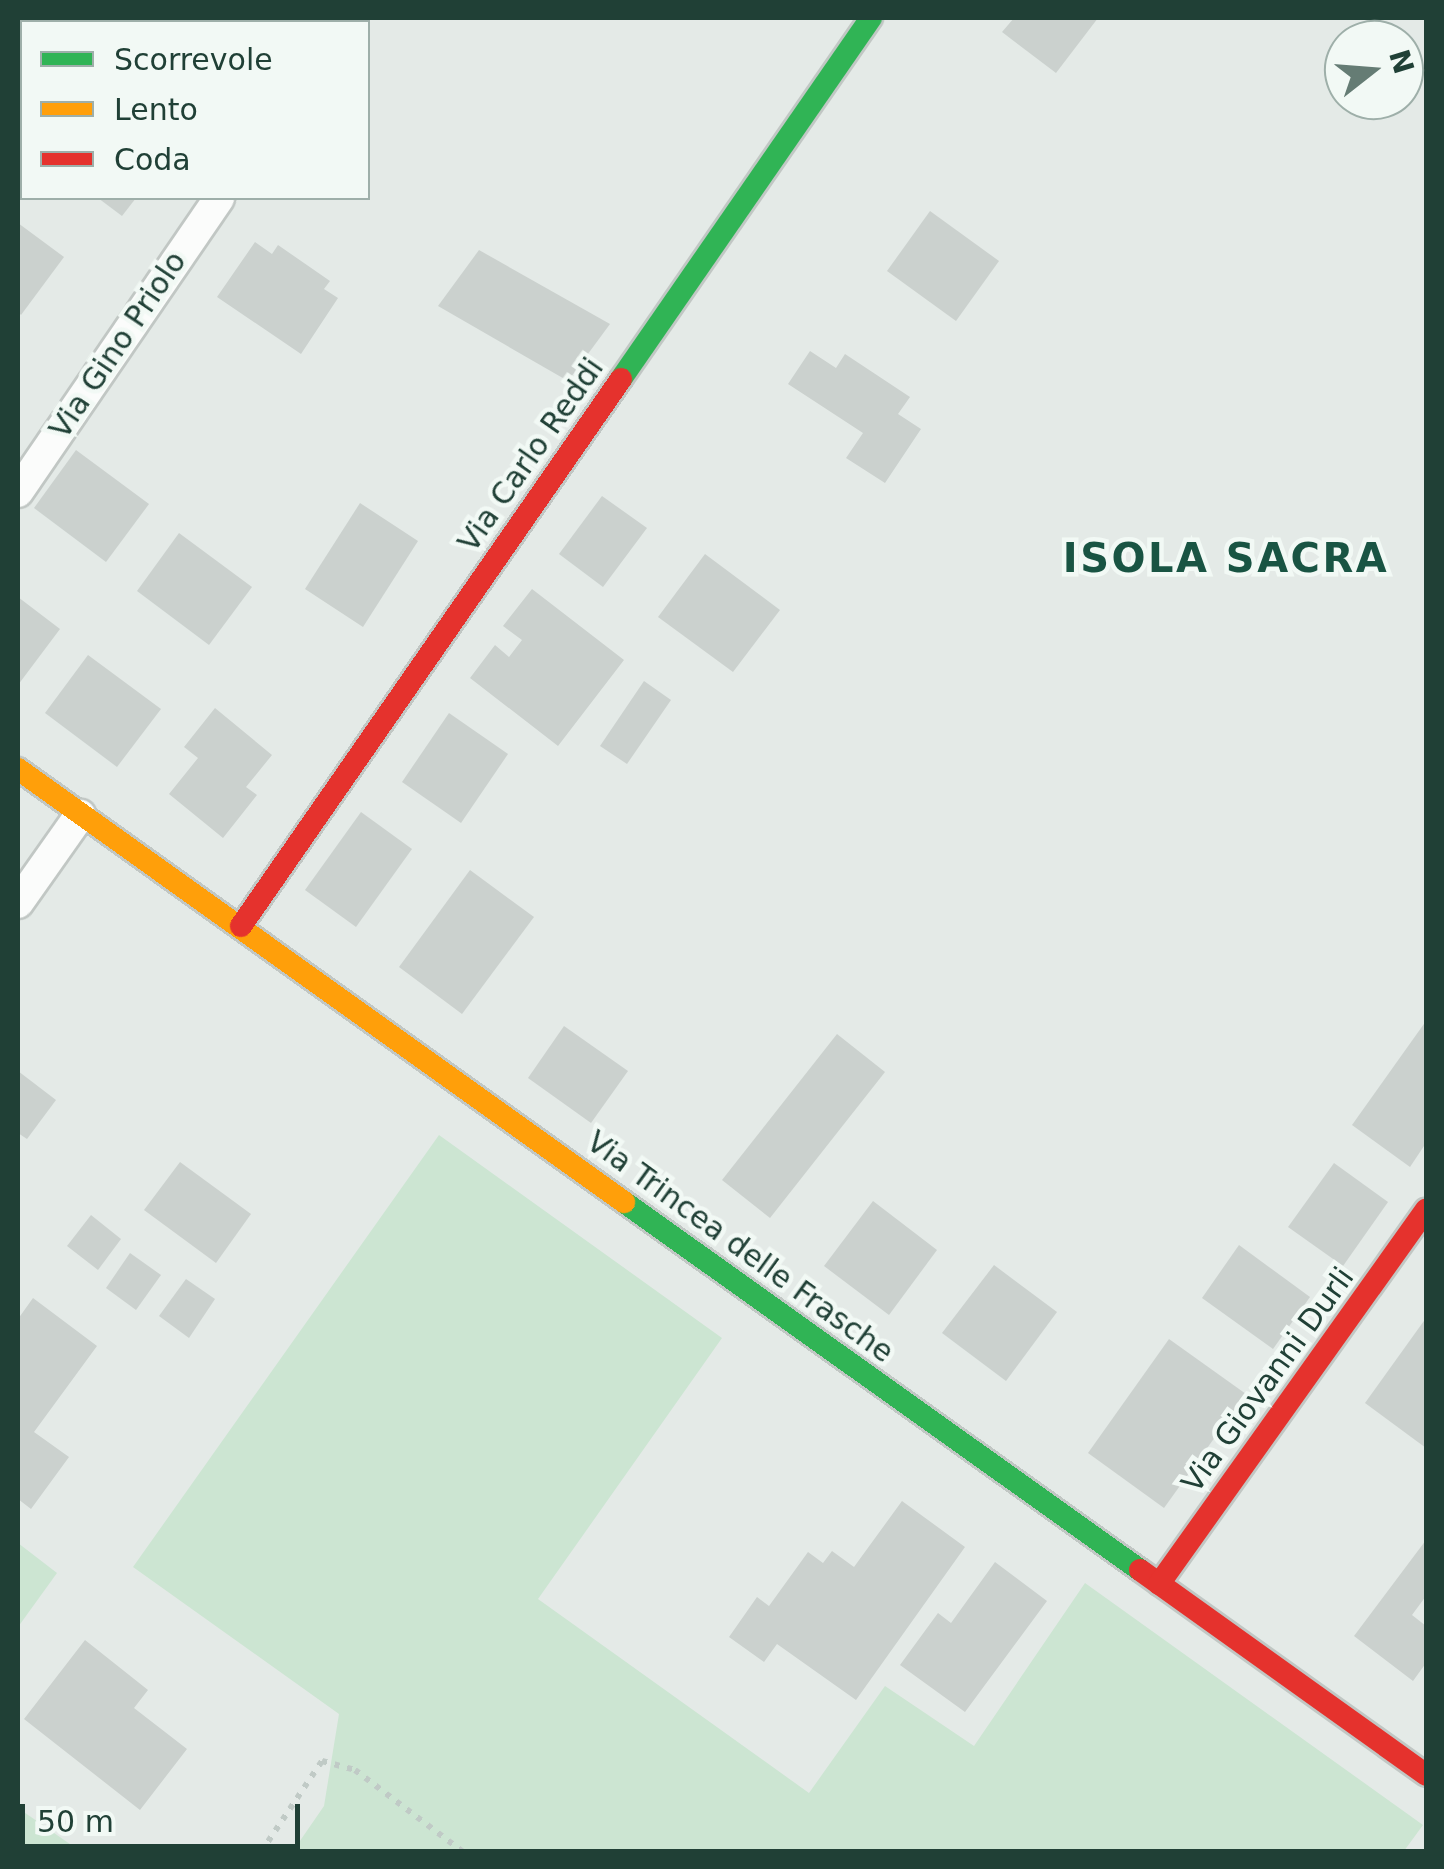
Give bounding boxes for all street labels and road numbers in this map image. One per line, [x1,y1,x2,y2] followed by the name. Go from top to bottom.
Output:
[42,245,194,445] street label: Via Gino Priolo
[451,351,611,559] street label: Via Carlo Reddi
[580,1124,900,1370] street label: Via Trincea delle Frasche
[1174,1261,1362,1499] street label: Via Giovanni Durli

